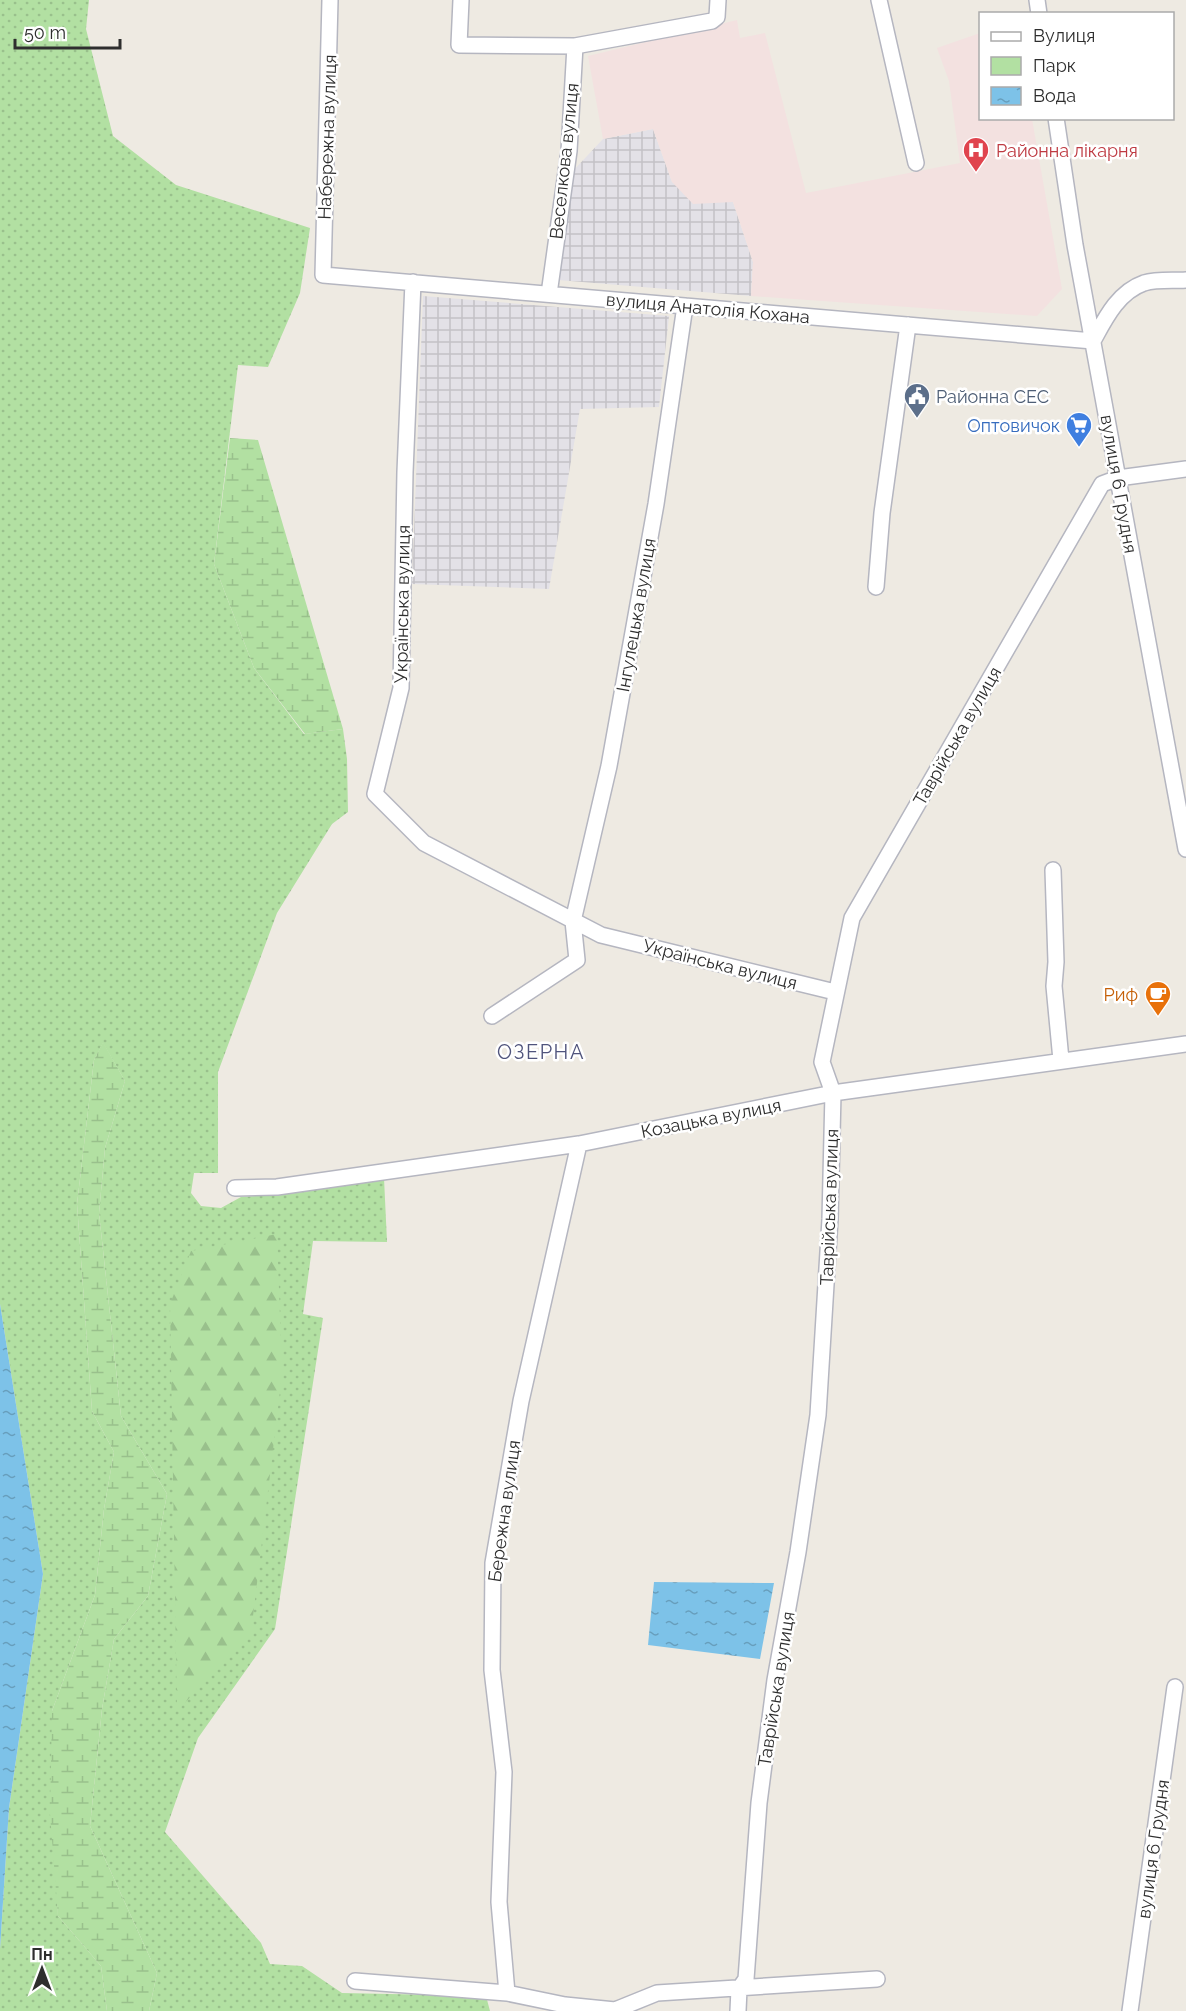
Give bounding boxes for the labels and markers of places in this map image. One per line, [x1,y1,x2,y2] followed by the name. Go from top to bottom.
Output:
[961,135,991,173] hospital icon: Районна лікарня
[996,140,1138,161] place label: Районна лікарня
[902,381,932,419] public building icon: Районна СЕС
[936,386,1049,407] place label: Районна СЕС
[1064,410,1094,448] supermarket icon: Оптовичок
[967,415,1060,436] place label: Оптовичок
[1143,979,1173,1017] cafe icon: Риф
[1104,984,1138,1005] place label: Риф

